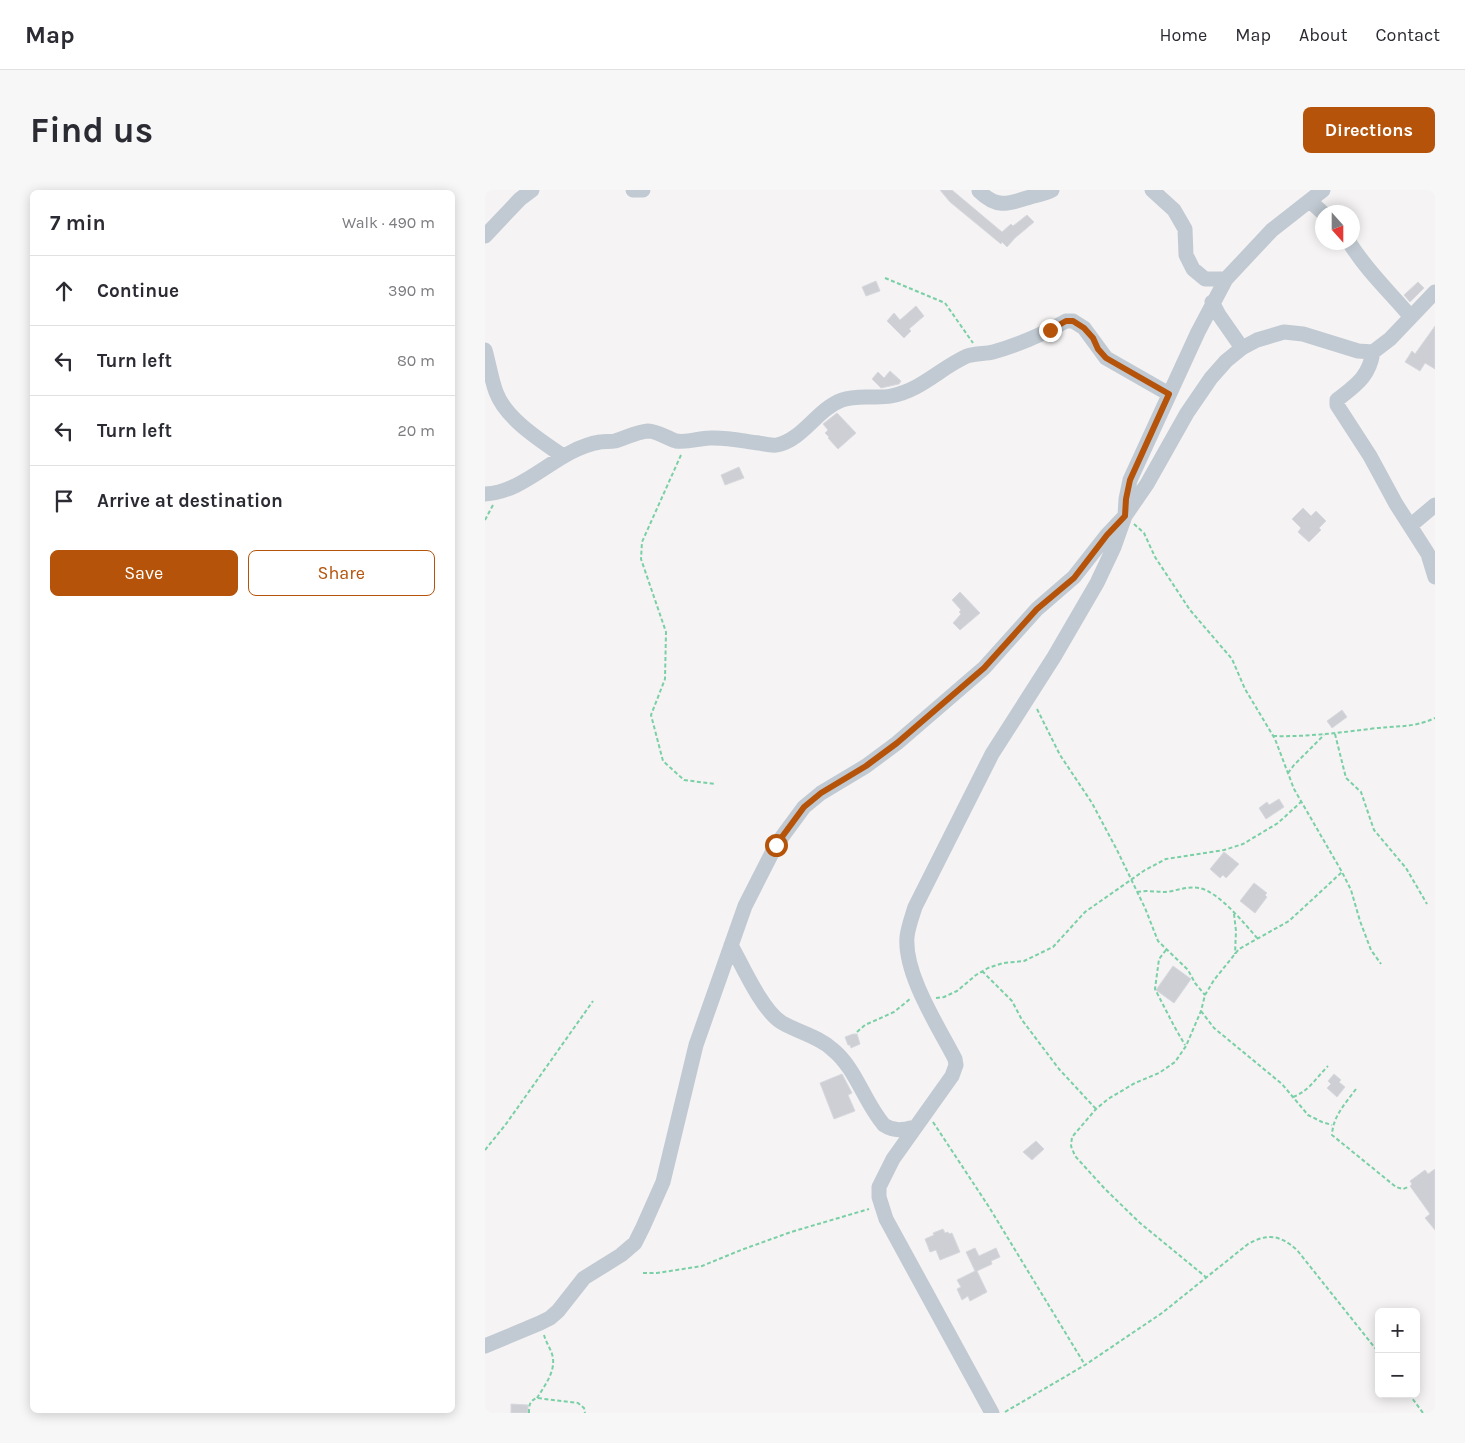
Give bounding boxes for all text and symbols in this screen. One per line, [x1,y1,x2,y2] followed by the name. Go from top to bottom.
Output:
[25,21,75,49] text: Map
[1159,24,1207,46] text: Home
[1235,24,1271,46] text: Map
[1299,24,1348,46] text: About
[1376,24,1440,46] text: Contact
[1303,107,1435,153] button: Directions
[30,110,153,151] text: Find us
[1315,205,1360,250] north arrow
[50,211,106,235] text: 7 min
[342,213,435,232] text: Walk · 490 m
[50,277,78,305] icon: ahead
[97,280,179,302] text: Continue
[388,281,435,300] text: 390 m
[1039,319,1062,342] route end
[50,347,78,375] icon: left
[97,350,172,372] text: Turn left
[397,351,435,370] text: 80 m
[50,417,78,445] icon: left
[97,420,172,442] text: Turn left
[397,421,435,440] text: 20 m
[50,487,78,515] icon: arrive
[97,490,283,512] text: Arrive at destination
[50,550,238,596] button: Save
[248,550,435,596] button: Share
[765,834,788,857] route start
[1375,1308,1420,1398] map controls
[1375,1308,1420,1353] button: +
[1375,1353,1420,1398] button: −

